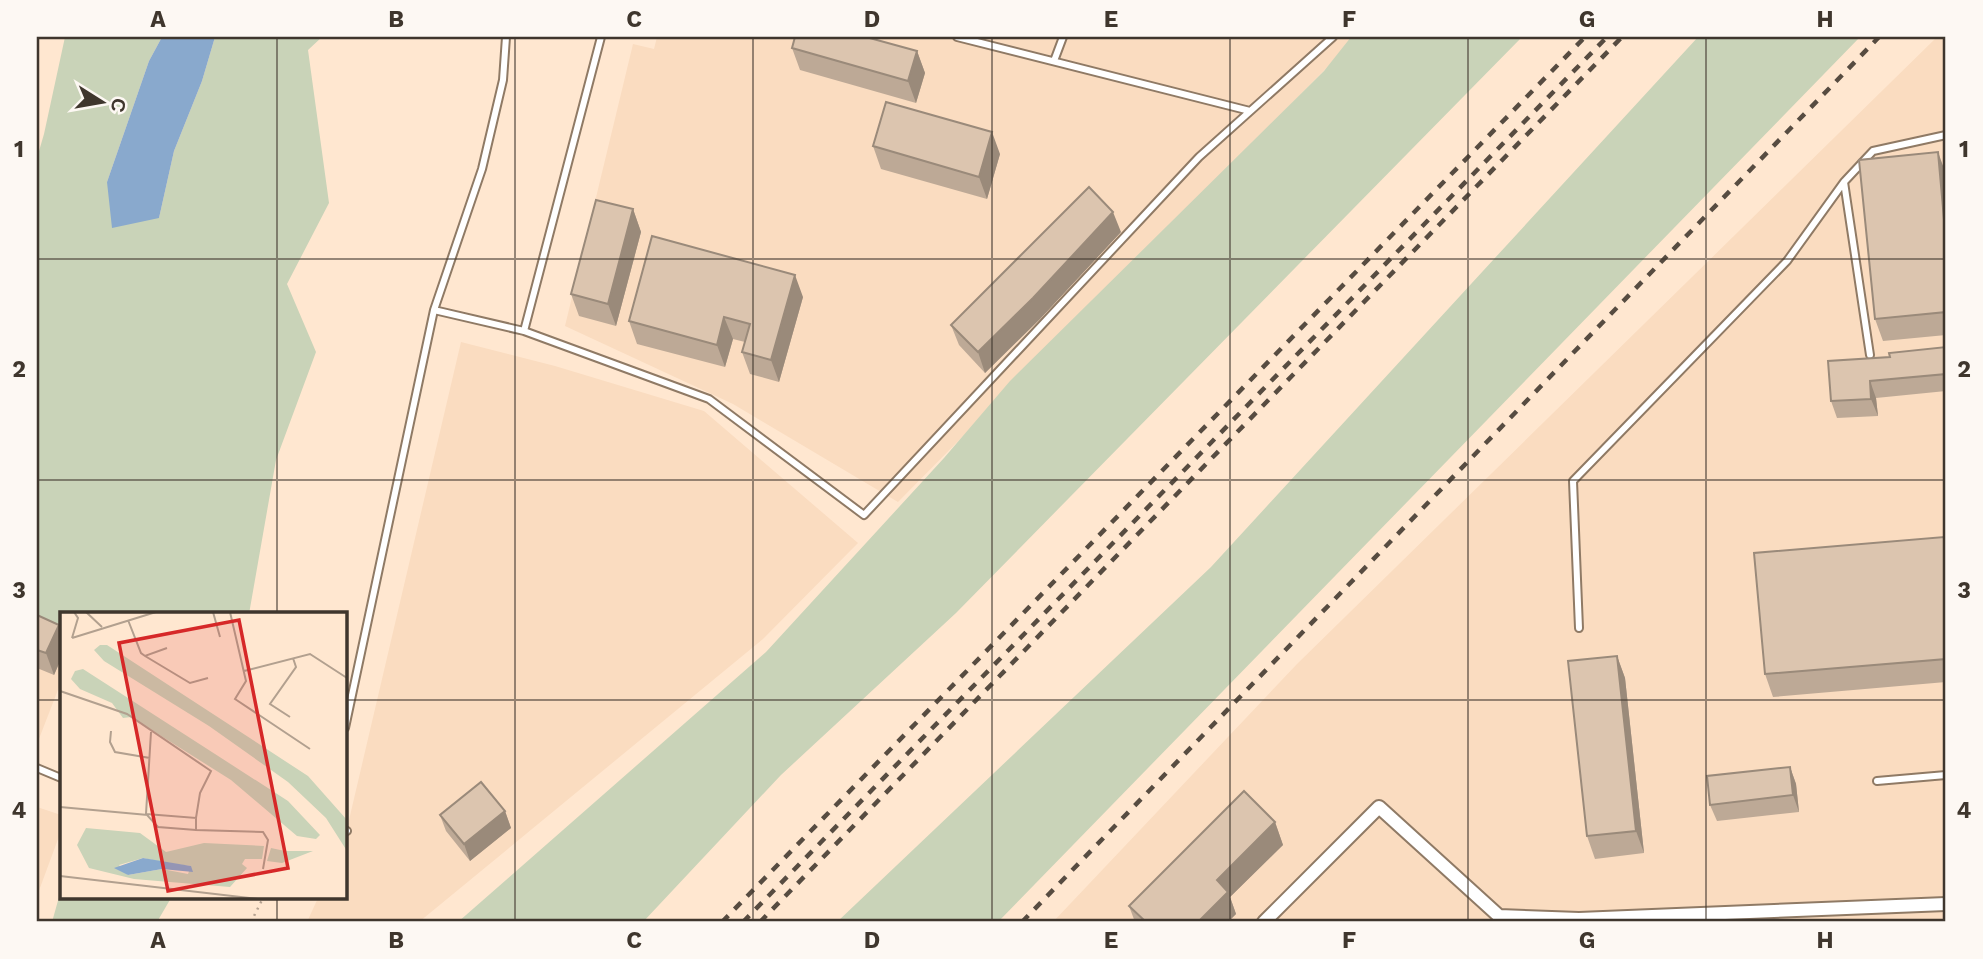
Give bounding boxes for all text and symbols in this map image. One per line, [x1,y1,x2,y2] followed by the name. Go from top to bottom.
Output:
[150,6,166,33] text: A
[388,6,404,33] text: B
[626,6,642,33] text: C
[864,6,880,33] text: D
[1104,6,1118,33] text: E
[1342,6,1356,33] text: F
[1579,6,1595,33] text: G
[1816,6,1834,33] text: H
[66,66,136,136] north arrow
[106,96,131,114] text: С
[14,136,24,163] text: 1
[1959,136,1969,163] text: 1
[12,356,26,383] text: 2
[1957,356,1971,383] text: 2
[12,577,26,604] text: 3
[1957,577,1971,604] text: 3
[60,612,346,900] inset map
[12,797,27,824] text: 4
[1957,797,1972,824] text: 4
[150,927,166,954] text: A
[388,927,404,954] text: B
[626,927,642,954] text: C
[864,927,880,954] text: D
[1104,927,1118,954] text: E
[1342,927,1356,954] text: F
[1579,927,1595,954] text: G
[1816,927,1834,954] text: H

